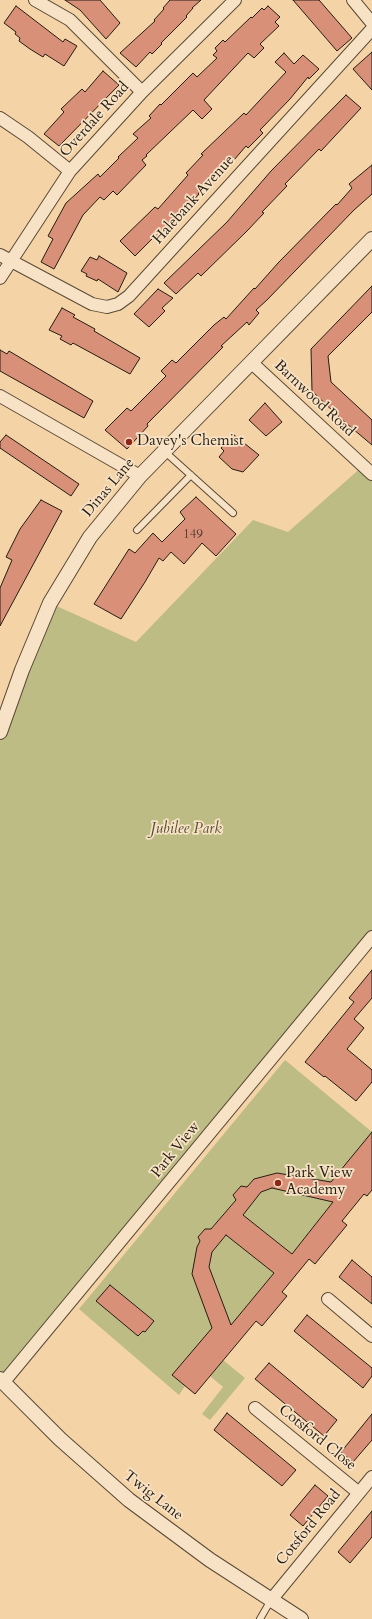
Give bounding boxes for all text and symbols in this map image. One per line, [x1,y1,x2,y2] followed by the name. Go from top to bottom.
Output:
[57,79,133,161] street label: Overdale Road
[149,152,239,248] street label: Halebank Avenue
[270,357,358,441] street label: Barnwood Road
[137,433,244,451] place label: Davey's Chemist
[124,437,134,447] marker: Davey's Chemist
[79,455,139,521] street label: Dinas Lane
[183,527,203,543] house number: 149
[150,821,222,839] park label: Jubilee Park
[148,1118,204,1182] street label: Park View
[286,1165,353,1200] place label: Park View Academy
[273,1178,283,1188] marker: Park View Academy
[275,1401,359,1475] street label: Cotsford Close
[120,1467,186,1525] street label: Twig Lane
[273,1486,345,1570] street label: Cotsford Road

